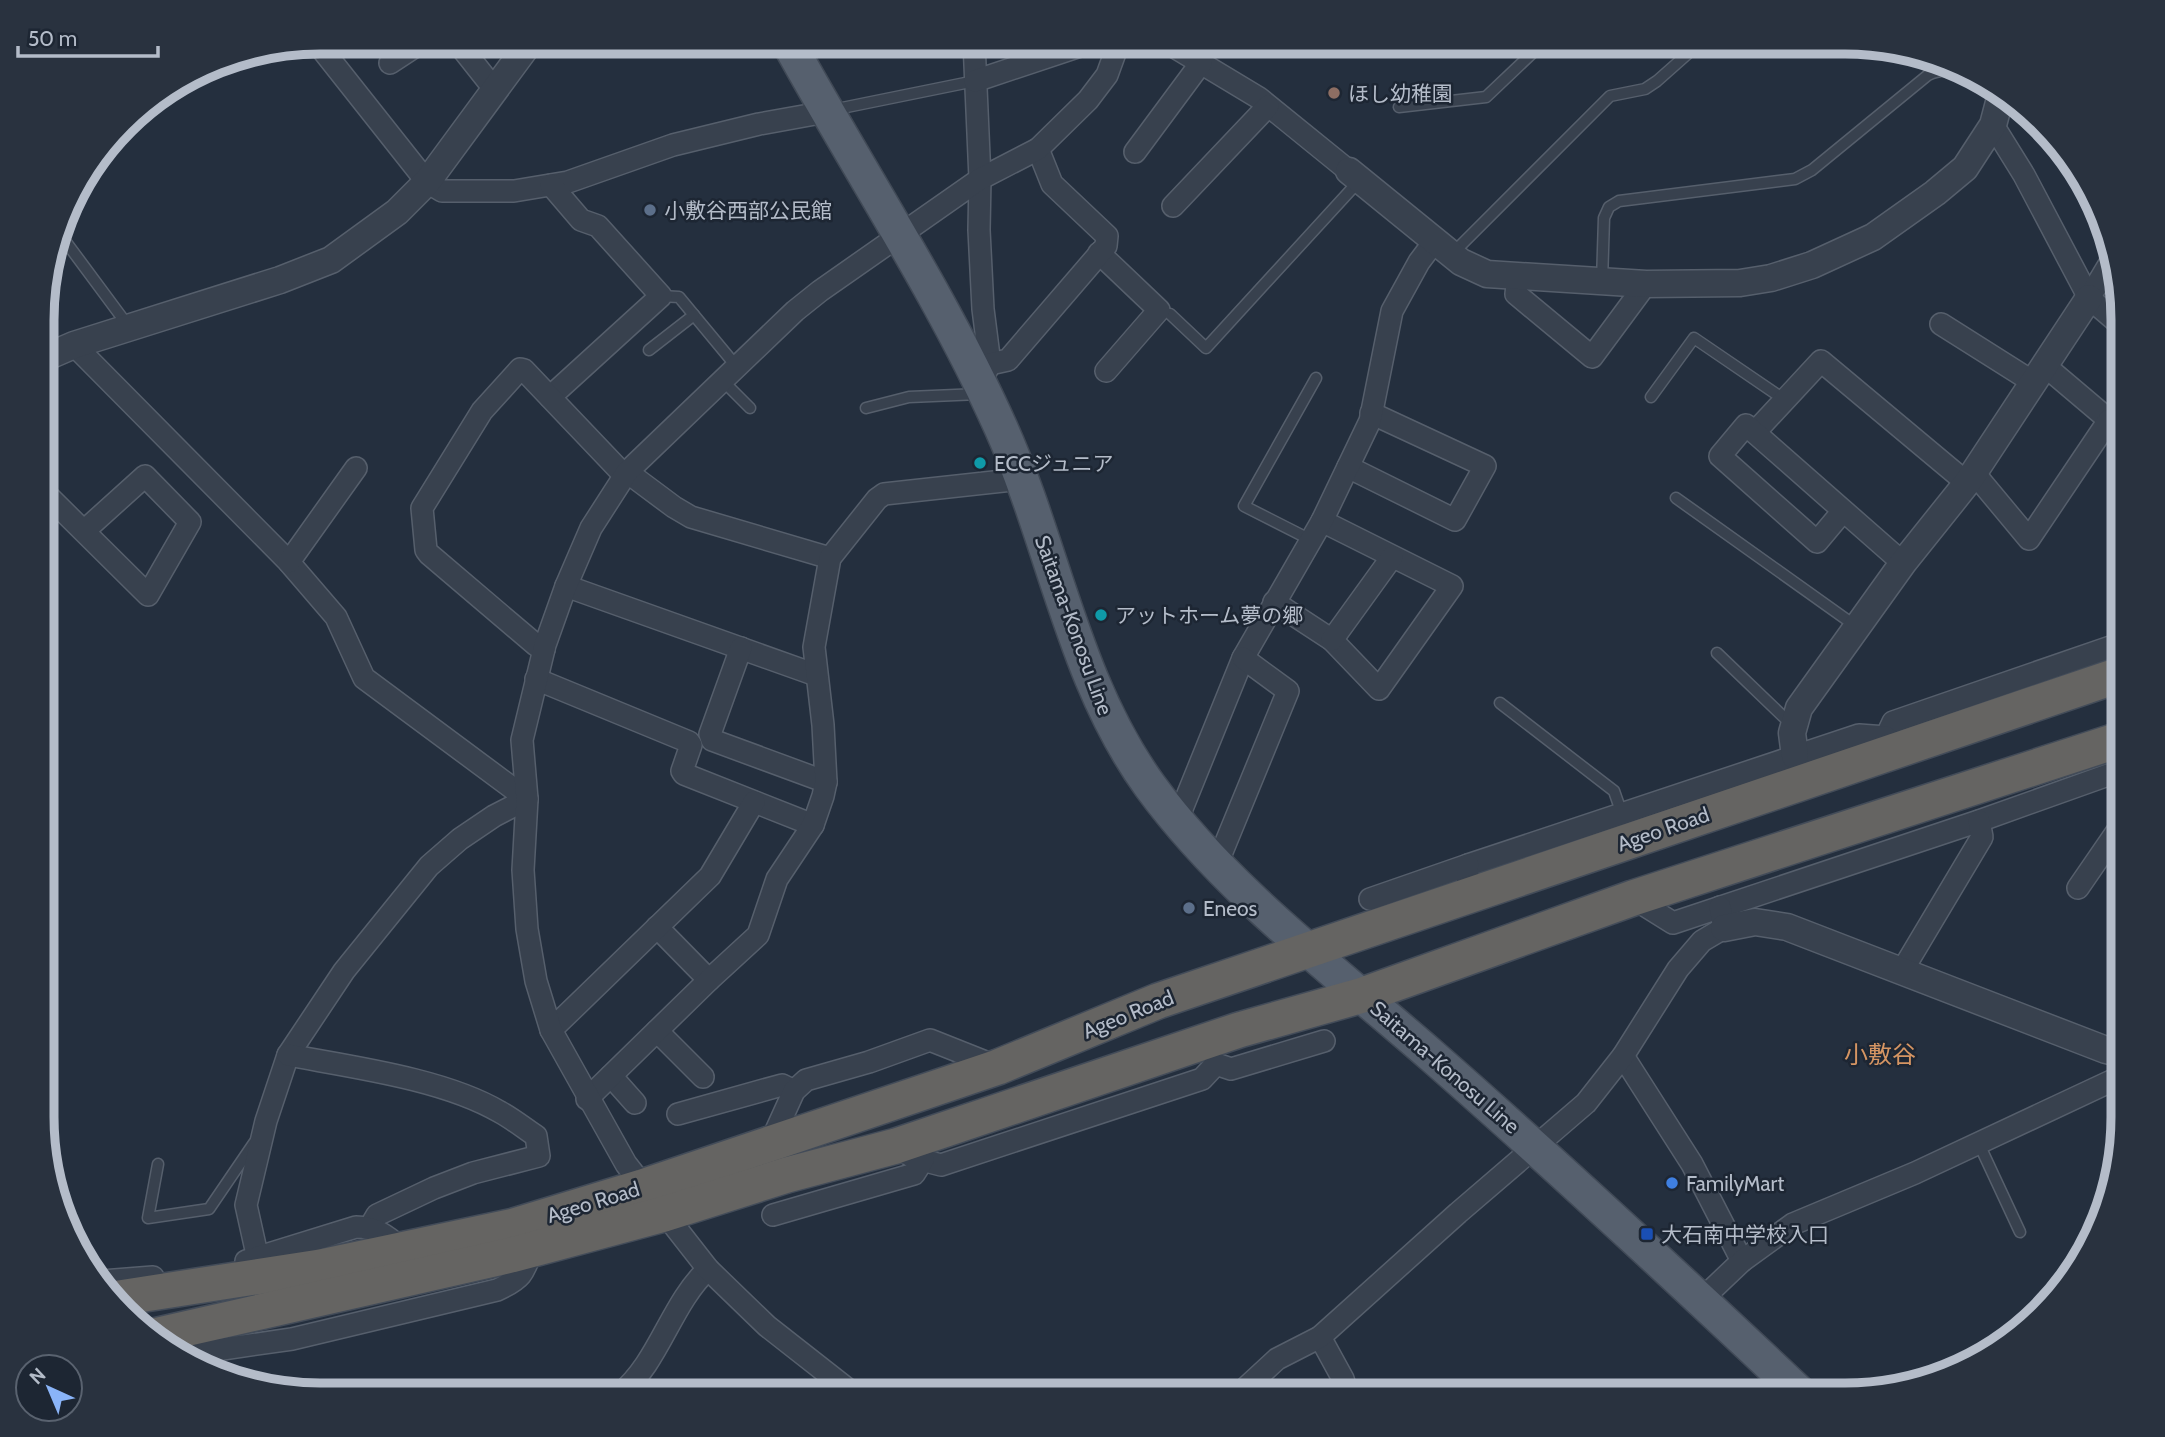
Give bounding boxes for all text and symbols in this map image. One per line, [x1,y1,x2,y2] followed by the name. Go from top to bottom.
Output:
[18,14,158,58] scale bar
[28,26,77,51] text: 50 m
[1348,81,1453,106] place label: ほし幼稚園
[1326,85,1342,101] marker: ほし幼稚園
[664,198,832,223] place label: 小敷谷西部公民館
[642,202,658,218] marker: 小敷谷西部公民館
[994,451,1114,476] place label: ECCジュニア
[972,455,988,471] marker: ECCジュニア
[1030,532,1118,718] street label: Saitama-Konosu Line
[1115,603,1303,628] place label: アットホーム夢の郷
[1093,607,1109,623] marker: アットホーム夢の郷
[1614,802,1712,856] street label: Ageo Road
[1203,896,1257,921] place label: Eneos
[1181,900,1197,916] marker: Eneos
[1079,984,1177,1044] street label: Ageo Road
[1365,995,1525,1139] street label: Saitama-Konosu Line
[1844,1040,1916,1069] district label: 小敷谷
[1686,1171,1784,1196] place label: FamilyMart
[1664,1175,1680,1191] marker: FamilyMart
[544,1176,642,1228] street label: Ageo Road
[1661,1222,1829,1247] place label: 大石南中学校入口
[1639,1226,1655,1242] marker: 大石南中学校入口
[14,1353,84,1423] north arrow
[25,1363,50,1389] text: N

